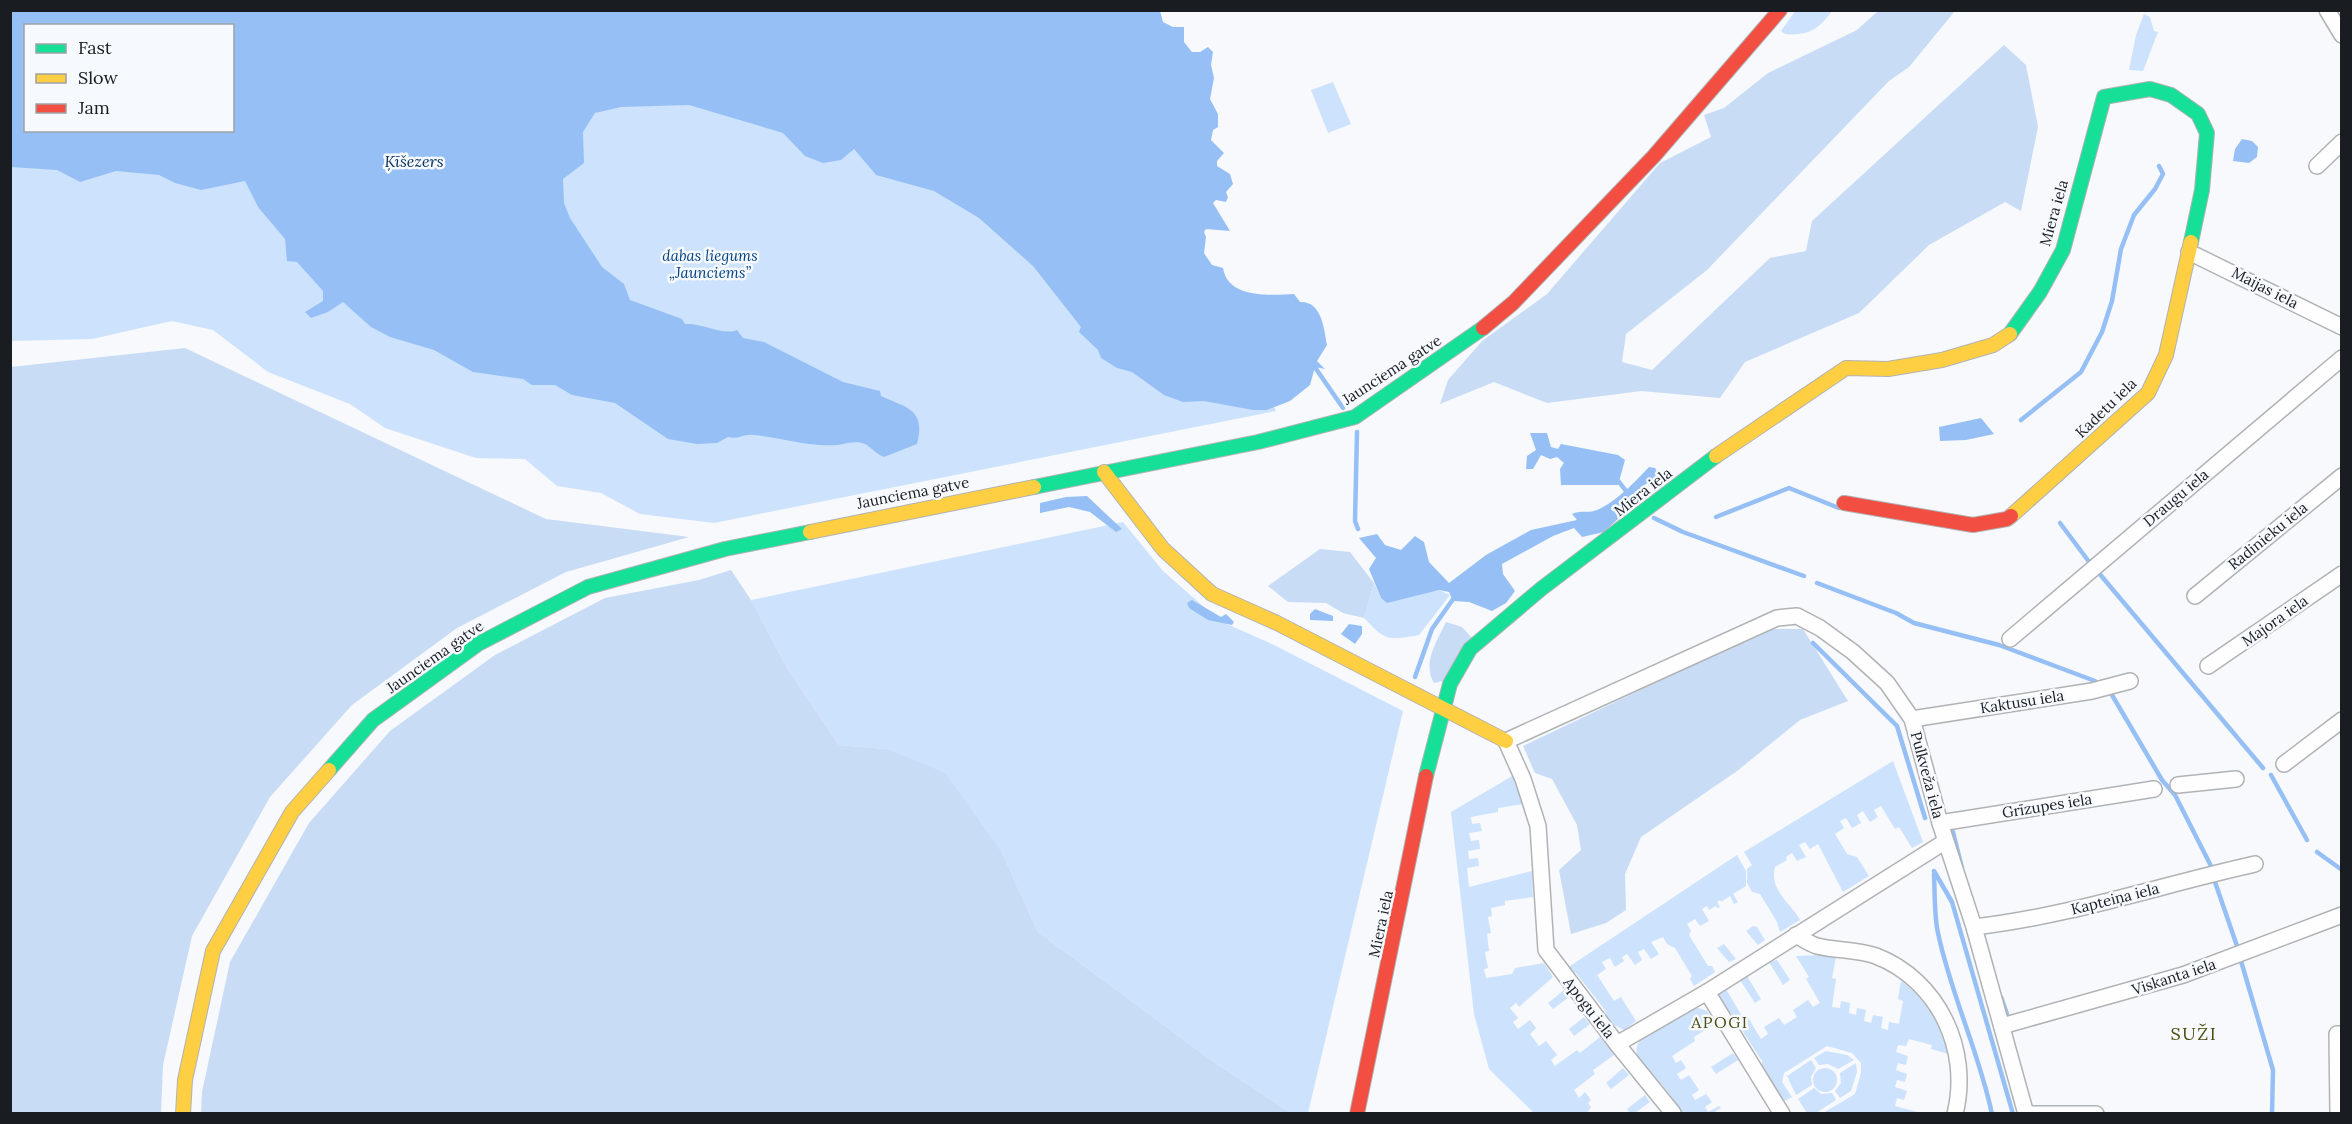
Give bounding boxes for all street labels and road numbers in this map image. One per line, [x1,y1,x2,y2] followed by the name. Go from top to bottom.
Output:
[2035,177,2072,248] street label: Miera iela
[2229,263,2302,313] street label: Maijas iela
[1338,331,1445,409] street label: Jaunciema gatve
[2071,374,2140,442] street label: Kadetu iela
[1610,463,1676,520] street label: Miera iela
[2139,465,2212,530] street label: Draugu iela
[854,472,971,513] street label: Jaunciema gatve
[2224,498,2312,573] street label: Radinieku iela
[2238,591,2312,650] street label: Majora iela
[382,616,487,698] street label: Jaunciema gatve
[1979,685,2066,718] street label: Kaktusu iela
[1907,729,1948,821] street label: Pulkveža iela
[2001,789,2094,822] street label: Grīzupes iela
[2069,878,2161,920] street label: Kapteiņa iela
[1364,888,1397,959] street label: Miera iela
[2129,954,2218,999] street label: Viskanta iela
[1559,972,1619,1042] street label: Apogu iela

